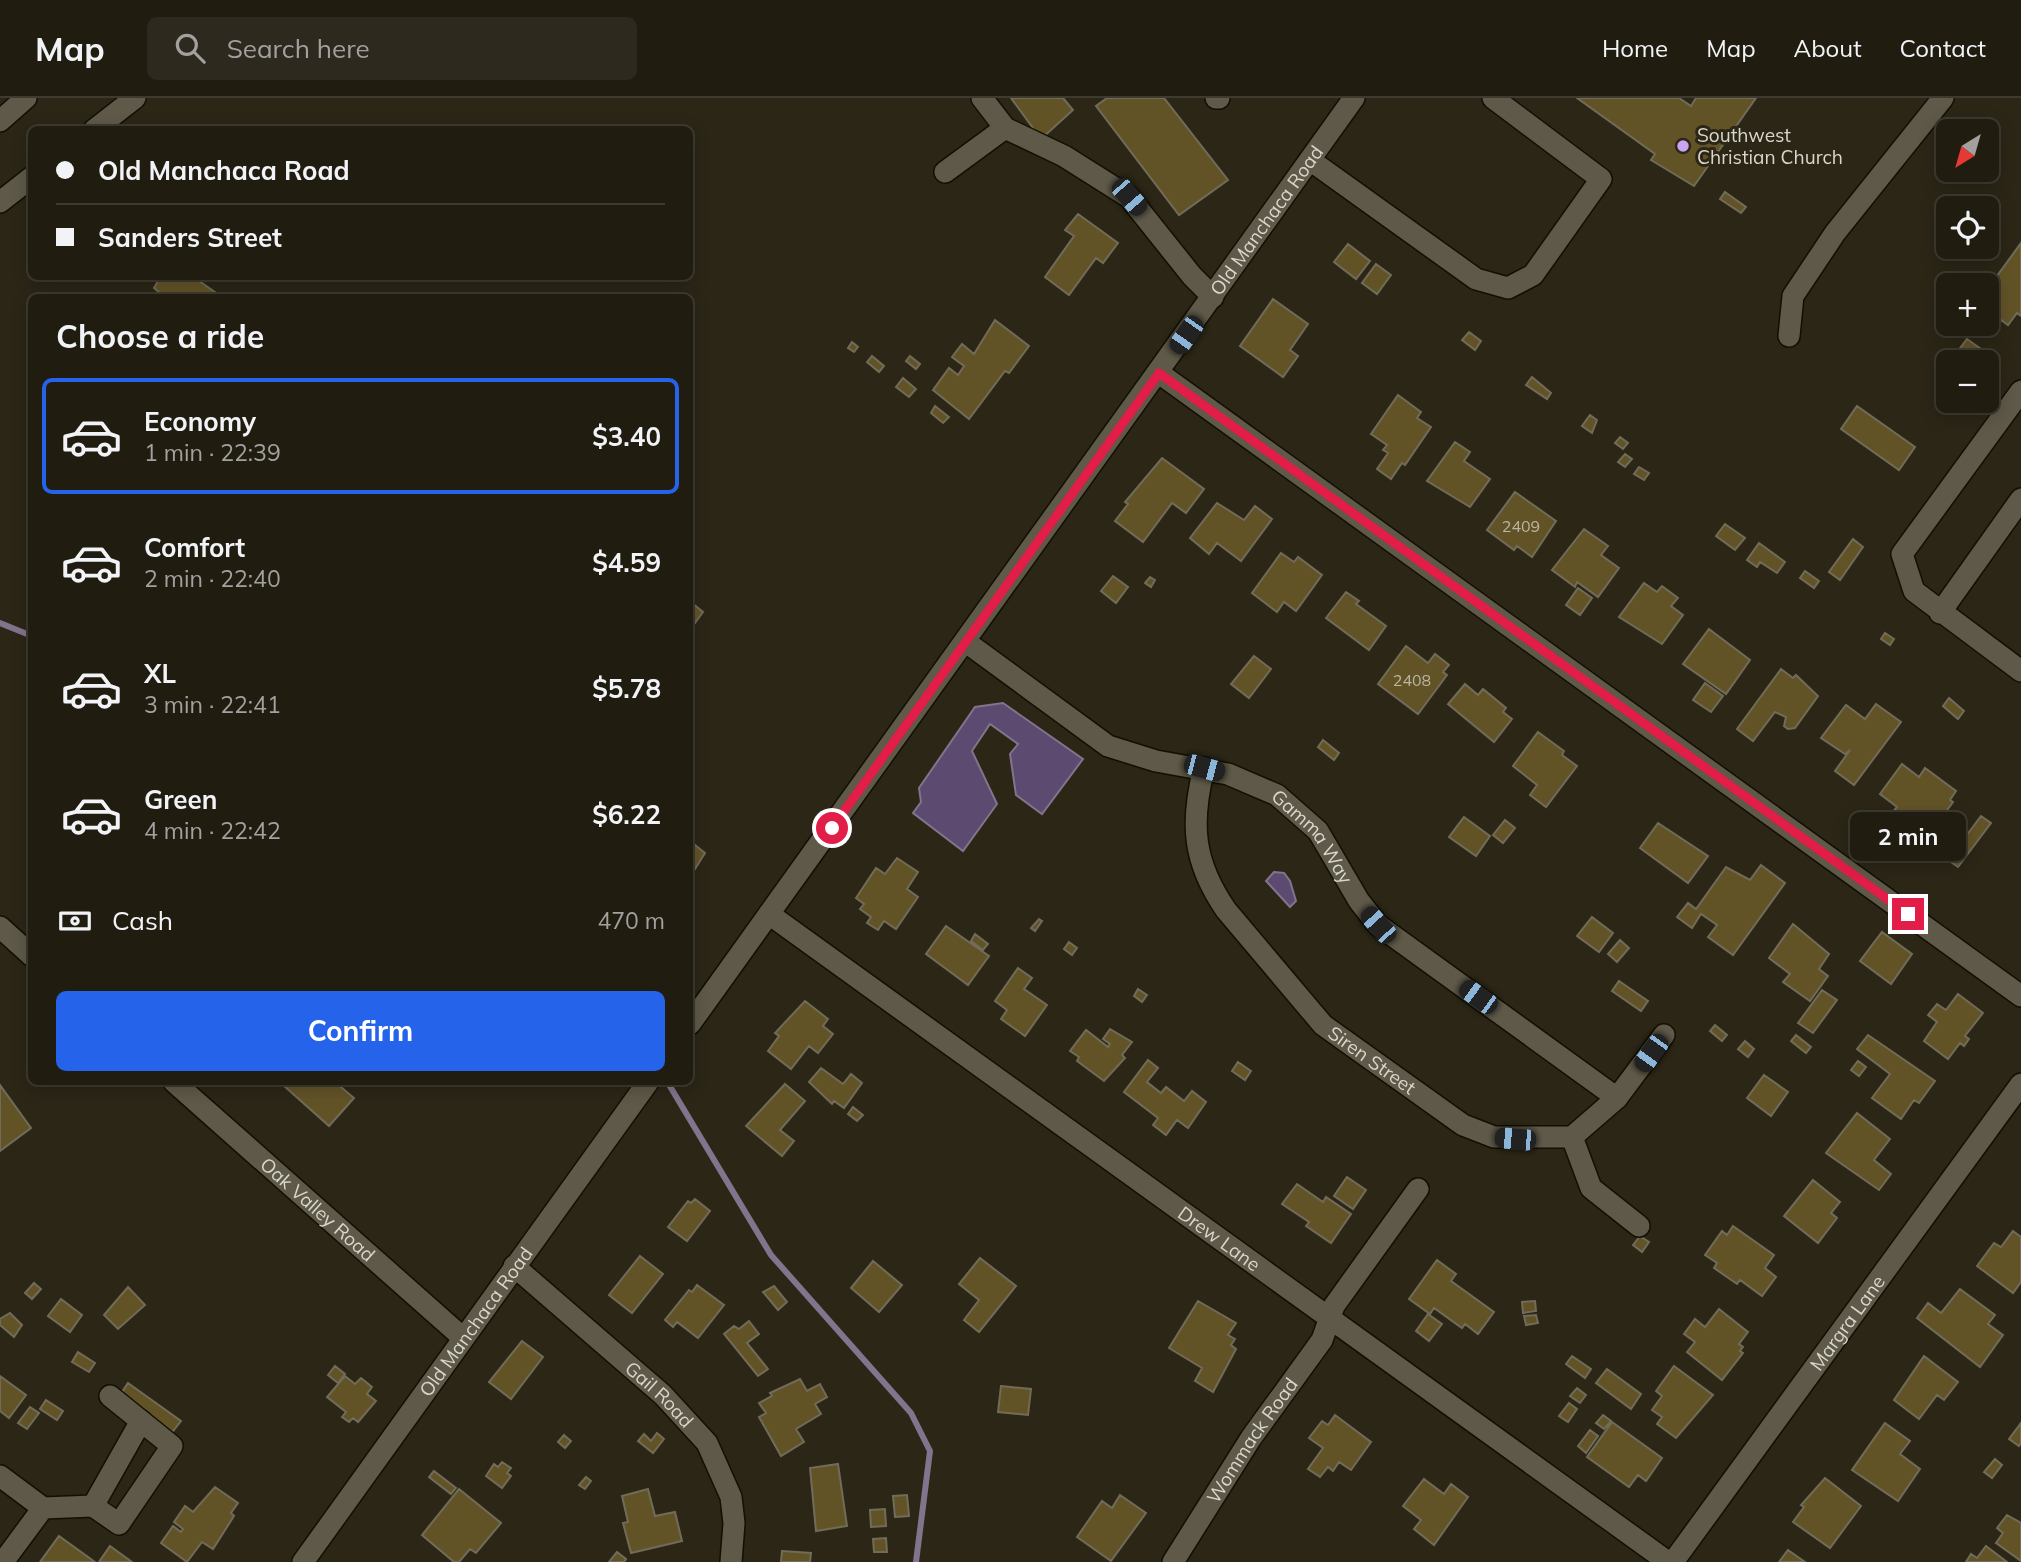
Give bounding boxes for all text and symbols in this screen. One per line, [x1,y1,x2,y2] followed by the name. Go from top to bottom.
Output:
[147,17,637,80] search box
[35,28,105,69] text: Map
[171,29,209,67] icon: search
[227,32,370,65] text: Search here
[1602,33,1668,63] text: Home
[1706,33,1756,63] text: Map
[1794,33,1862,63] text: About
[1900,33,1986,63] text: Contact
[1936,119,1998,182] north arrow
[1936,119,1999,413] map controls
[1697,123,1843,169] place label: Southwest Christian Church
[1675,138,1691,154] marker: Southwest Christian Church
[1205,141,1328,300] street label: Old Manchaca Road
[98,154,350,187] text: Old Manchaca Road
[1108,174,1151,220] car
[1936,196,1999,259] button: locate
[98,221,282,254] text: Sanders Street
[1936,273,1999,336] button: +
[1166,312,1207,358] car
[56,316,264,356] text: Choose a ride
[1936,350,1999,413] button: −
[60,405,123,468] icon: car
[144,405,256,438] text: Economy
[592,420,661,453] text: $3.40
[144,438,281,467] text: 1 min · 22:39
[1502,516,1540,536] house number: 2409
[60,531,123,594] icon: car
[144,531,245,564] text: Comfort
[592,546,661,579] text: $4.59
[144,564,281,593] text: 2 min · 22:40
[60,657,123,720] icon: car
[144,657,176,690] text: XL
[1393,670,1431,690] house number: 2408
[592,672,661,705] text: $5.78
[144,690,281,719] text: 3 min · 22:41
[1181,752,1228,784] car
[60,783,123,846] icon: car
[144,783,217,816] text: Green
[1267,784,1358,888] street label: Gamma Way
[592,798,661,831] text: $6.22
[816,812,848,844] route start
[1850,812,1966,862] callout: 2 min
[144,816,281,845] text: 4 min · 22:42
[1878,822,1938,851] text: 2 min
[1892,898,1924,930] route end
[56,902,94,940] icon: cash
[1357,902,1400,948] car
[112,904,173,937] text: Cash
[597,906,665,935] text: 470 m
[1455,976,1502,1018] car
[56,991,665,1071] button: Confirm
[1324,1021,1421,1100] street label: Siren Street
[1631,1030,1672,1076] car
[1494,1127,1537,1151] car
[255,1152,380,1266] street label: Oak Valley Road
[1173,1201,1265,1276] street label: Drew Lane
[414,1242,538,1401] street label: Old Manchaca Road
[1804,1270,1890,1375] street label: Margra Lane
[620,1356,699,1433] street label: Gail Road
[1201,1373,1303,1508] street label: Wommack Road

